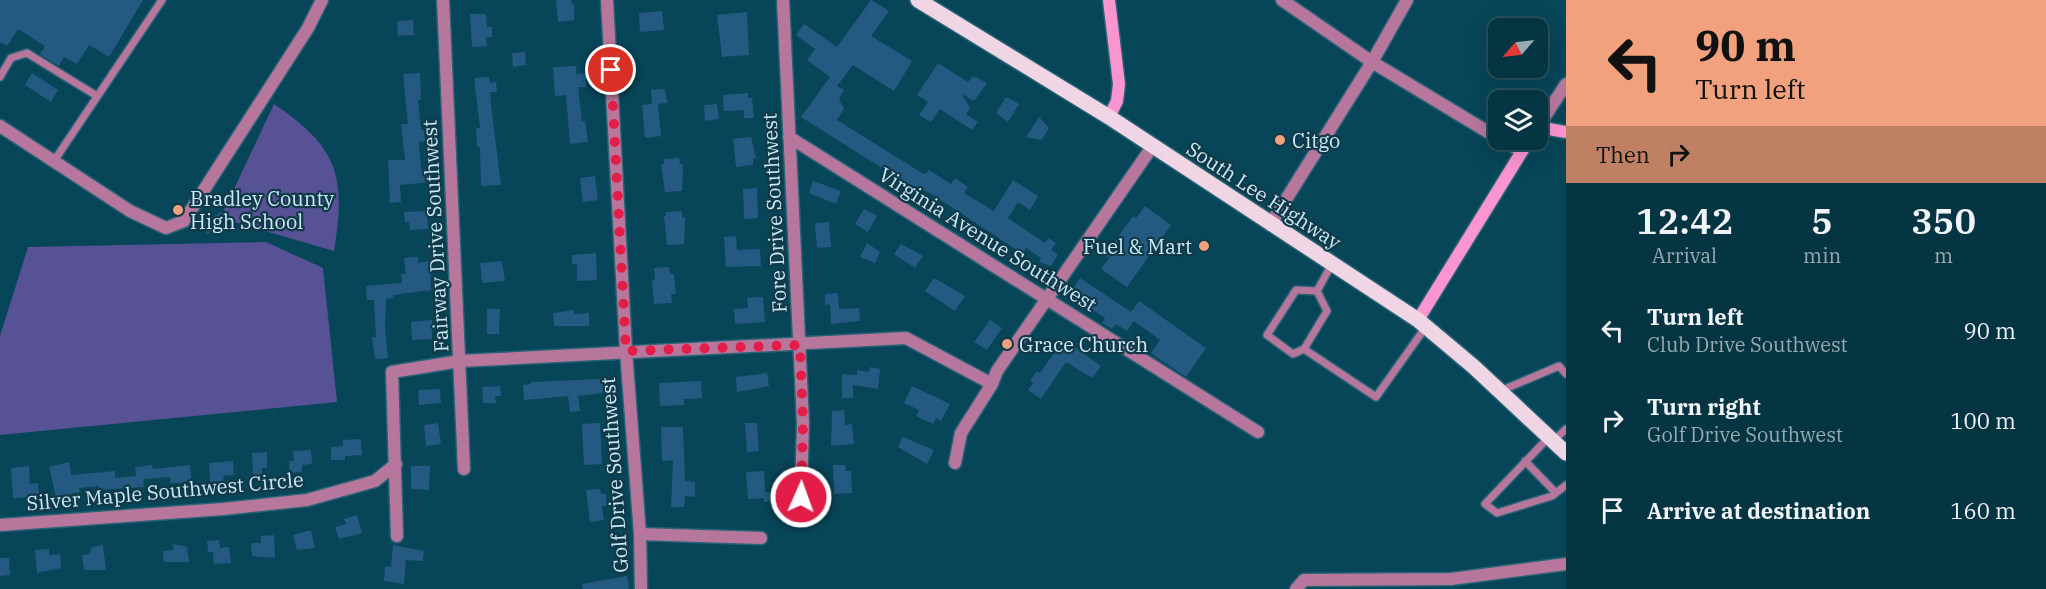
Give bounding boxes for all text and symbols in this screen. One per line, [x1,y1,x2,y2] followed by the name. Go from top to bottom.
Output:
[1488,18,1548,78] north arrow
[1488,18,1548,150] map controls
[1695,18,1796,73] text: 90 m
[1596,24,1674,102] icon: left
[585,44,636,95] pin
[594,53,627,86] icon: arrive
[1695,71,1806,106] text: Turn left
[1488,90,1548,150] button: layers
[755,112,793,314] street label: Fore Drive Southwest
[415,119,455,353] street label: Fairway Drive Southwest
[1292,127,1340,154] place label: Citgo
[1273,133,1287,147] marker: Citgo
[1181,135,1347,255] street label: South Lee Highway
[1662,138,1695,171] icon: right
[1596,140,1650,169] text: Then
[874,161,1102,317] street label: Virginia Avenue Southwest
[190,185,335,235] place label: Bradley County High School
[1636,197,1733,244] text: 12:42
[1811,197,1833,244] text: 5
[1911,197,1976,244] text: 350
[171,203,185,217] marker: Bradley County High School
[1083,233,1192,260] place label: Fuel & Mart
[1197,239,1211,253] marker: Fuel & Mart
[1652,242,1717,269] text: Arrival
[1803,242,1841,269] text: min
[1934,242,1953,269] text: m
[1647,302,1743,331] text: Turn left
[1596,314,1629,347] icon: left
[1964,316,2016,345] text: 90 m
[1019,331,1148,358] place label: Grace Church
[1647,331,1848,358] text: Club Drive Southwest
[1000,337,1014,351] marker: Grace Church
[594,376,634,574] street label: Golf Drive Southwest
[1647,392,1761,421] text: Turn right
[1596,404,1629,437] icon: right
[1950,406,2016,435] text: 100 m
[1647,421,1843,448] text: Golf Drive Southwest
[25,465,305,517] street label: Silver Maple Southwest Circle
[769,465,833,529] position arrow
[1596,494,1629,527] icon: arrive
[1647,496,1870,525] text: Arrive at destination
[1950,496,2016,525] text: 160 m

